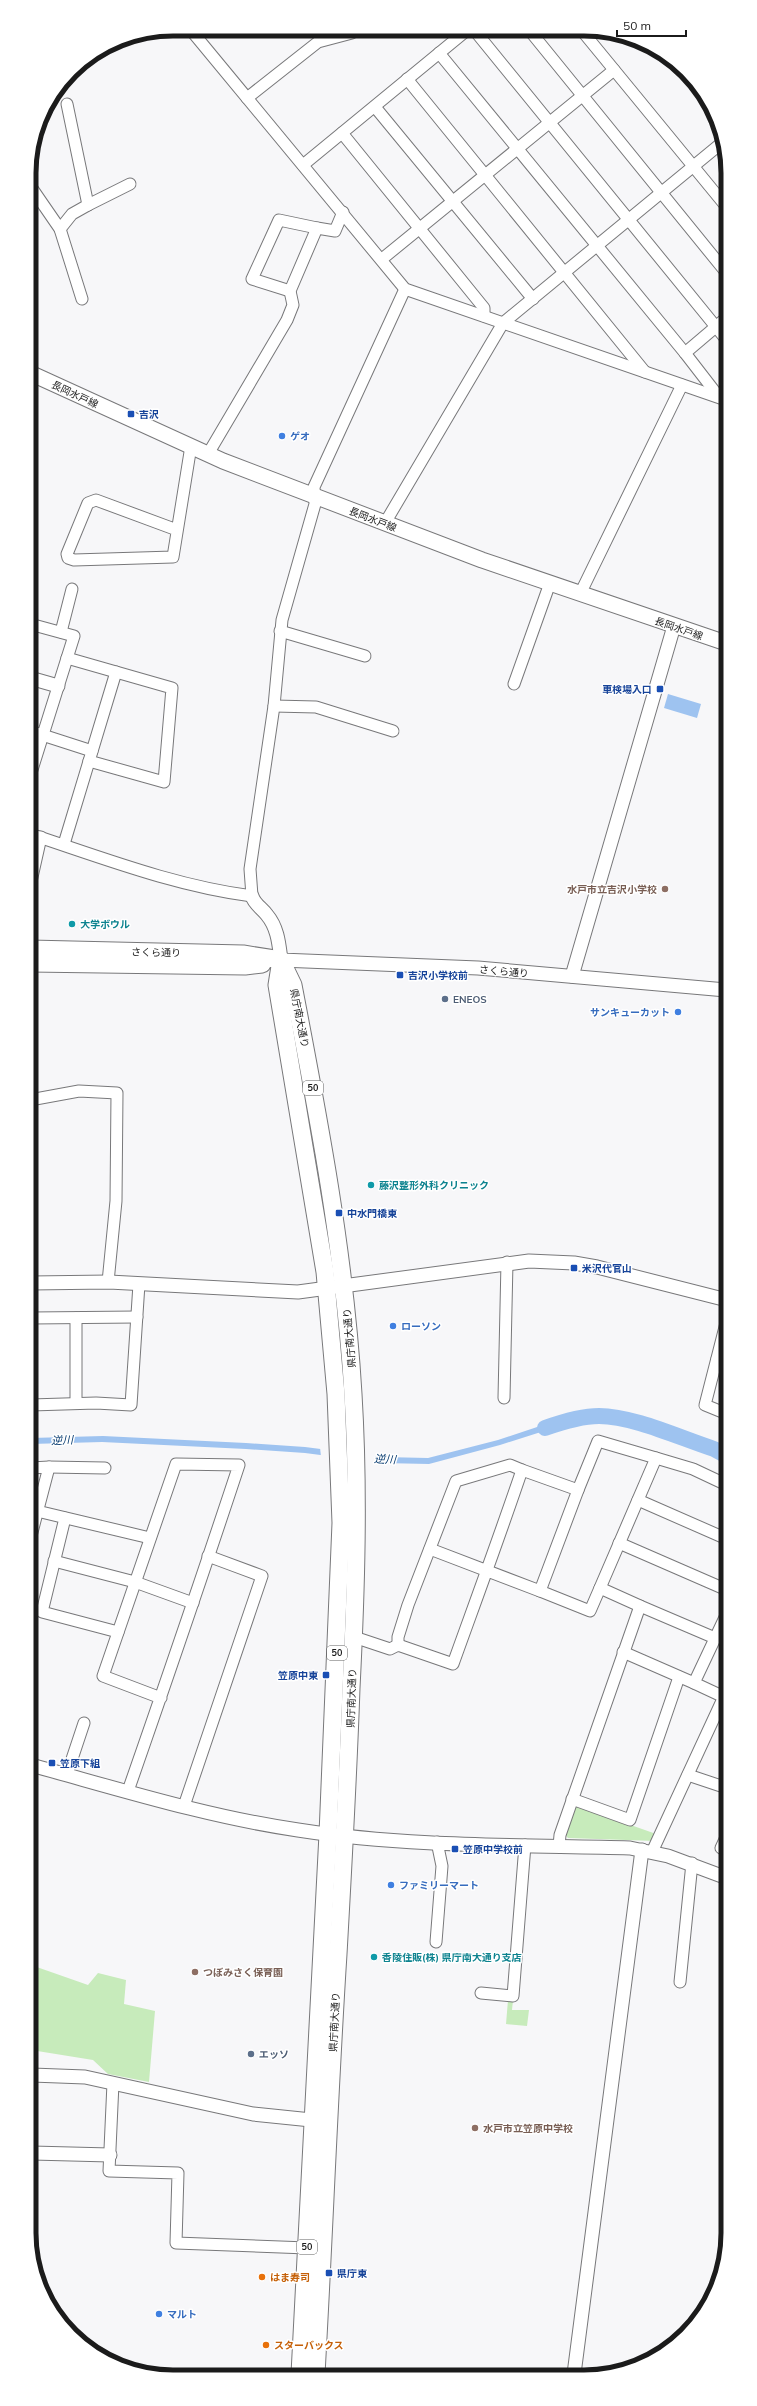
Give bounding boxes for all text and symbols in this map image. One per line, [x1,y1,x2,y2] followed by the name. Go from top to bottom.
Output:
[617,12,686,38] scale bar
[623,18,651,33] text: 50 m
[49,378,100,411] street label: 長岡水戸線
[139,408,159,421] place label: 吉沢
[126,409,136,419] marker: 吉沢
[290,430,310,443] place label: ゲオ
[277,431,287,441] marker: ゲオ
[347,504,398,534] street label: 長岡水戸線
[653,614,705,643] street label: 長岡水戸線
[602,683,652,696] place label: 車検場入口
[655,684,665,694] marker: 車検場入口
[567,883,657,896] place label: 水戸市立吉沢小学校
[660,884,670,894] marker: 水戸市立吉沢小学校
[80,918,130,931] place label: 大学ボウル
[67,919,77,929] marker: 大学ボウル
[131,946,181,959] street label: さくら通り
[478,963,529,980] street label: さくら通り
[408,969,468,982] place label: 吉沢小学校前
[395,970,405,980] marker: 吉沢小学校前
[287,987,312,1049] street label: 県庁南大通り
[453,993,487,1006] place label: ENEOS
[440,994,450,1004] marker: ENEOS
[590,1006,670,1019] place label: サンキューカット
[673,1007,683,1017] marker: サンキューカット
[303,1081,323,1095] road number: 50
[379,1179,489,1192] place label: 藤沢整形外科クリニック
[366,1180,376,1190] marker: 藤沢整形外科クリニック
[347,1207,398,1220] place label: 中水門橋東
[334,1208,344,1218] marker: 中水門橋東
[582,1262,632,1275] place label: 米沢代官山
[569,1263,579,1273] marker: 米沢代官山
[340,1308,359,1368] street label: 県庁南大通り
[401,1320,441,1333] place label: ローソン
[388,1321,398,1331] marker: ローソン
[51,1433,74,1447] water label: 逆川
[374,1451,397,1467] water label: 逆川
[327,1646,347,1660] road number: 50
[344,1668,359,1728] street label: 県庁南大通り
[277,1669,319,1682] place label: 笠原中東
[321,1670,331,1680] marker: 笠原中東
[59,1757,100,1770] place label: 笠原下組
[47,1758,57,1768] marker: 笠原下組
[462,1843,523,1856] place label: 笠原中学校前
[450,1844,460,1854] marker: 笠原中学校前
[399,1879,479,1892] place label: ファミリーマート
[386,1880,396,1890] marker: ファミリーマート
[381,1951,522,1964] place label: 香陵住販(株) 県庁南大通り支店
[369,1952,379,1962] marker: 香陵住販(株) 県庁南大通り支店
[203,1966,283,1979] place label: つぼみさく保育園
[190,1967,200,1977] marker: つぼみさく保育園
[326,1992,343,2052] street label: 県庁南大通り
[259,2048,289,2061] place label: エッソ
[246,2049,256,2059] marker: エッソ
[483,2122,573,2135] place label: 水戸市立笠原中学校
[470,2123,480,2133] marker: 水戸市立笠原中学校
[297,2240,317,2254] road number: 50
[337,2267,368,2280] place label: 県庁東
[324,2268,334,2278] marker: 県庁東
[270,2271,310,2284] place label: はま寿司
[257,2272,267,2282] marker: はま寿司
[167,2308,197,2321] place label: マルト
[154,2309,164,2319] marker: マルト
[274,2339,344,2352] place label: スターバックス
[261,2340,271,2350] marker: スターバックス

